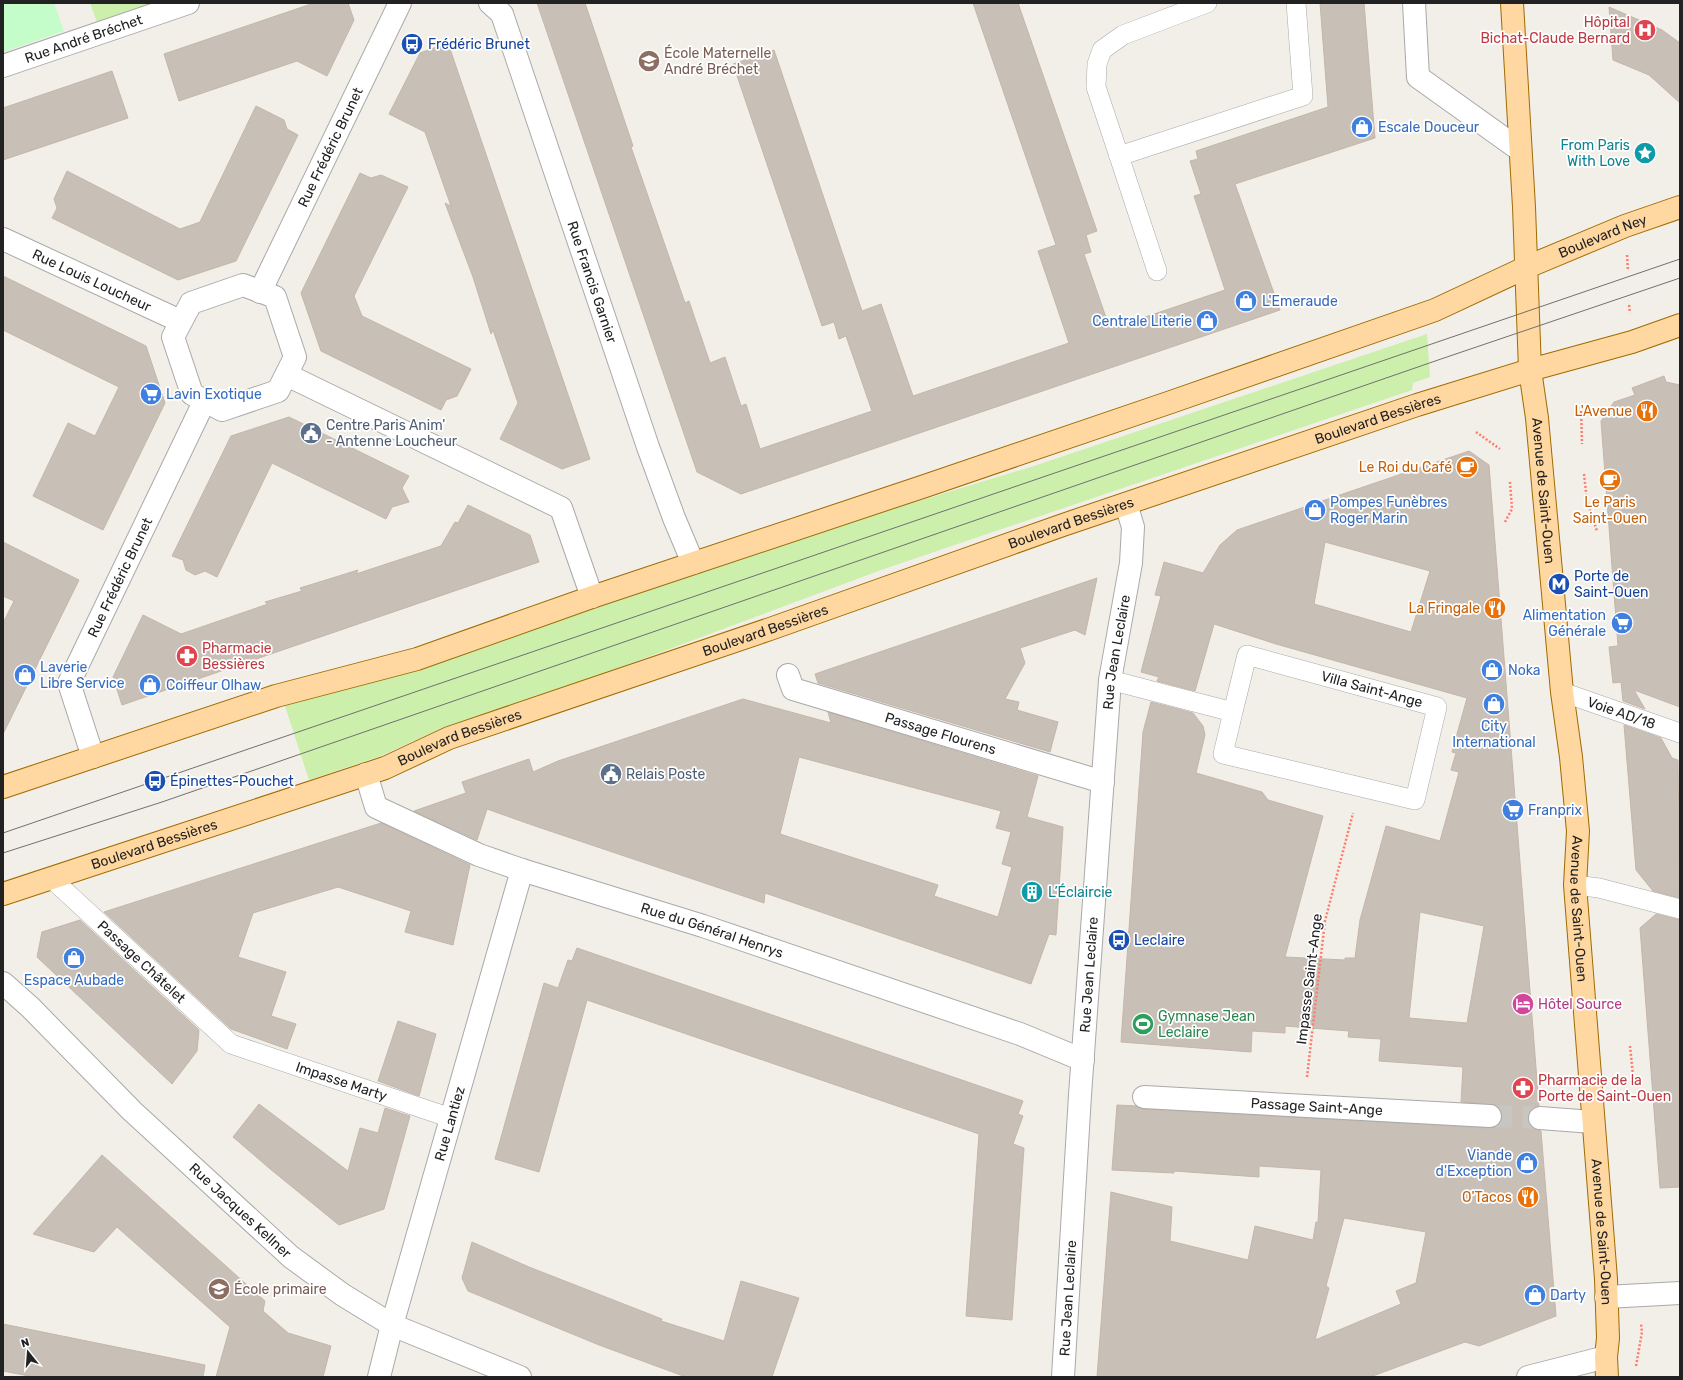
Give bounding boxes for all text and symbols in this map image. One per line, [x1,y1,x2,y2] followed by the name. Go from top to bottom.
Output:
[23,11,145,67] street label: Rue André Bréchet
[1481,14,1630,47] place label: Hôpital Bichat-Claude Bernard
[1632,17,1658,43] hospital icon: Hôpital Bichat-Claude Bernard
[399,31,425,57] bus stop icon: Frédéric Brunet
[428,36,530,53] place label: Frédéric Brunet
[664,44,771,78] place label: École Maternelle André Bréchet
[636,48,662,74] school or university icon: École Maternelle André Bréchet
[294,84,367,210] street label: Rue Frédéric Brunet
[1349,114,1375,140] shop icon: Escale Douceur
[1378,119,1480,136] place label: Escale Douceur
[1560,137,1630,170] place label: From Paris With Love
[1632,140,1658,166] place icon: From Paris With Love
[1556,211,1649,262] street label: Boulevard Ney
[563,219,621,346] street label: Rue Francis Garnier
[30,246,154,316] street label: Rue Louis Loucheur
[1233,288,1259,314] shop icon: L'Emeraude
[1262,293,1338,310] place label: L'Emeraude
[1194,308,1220,334] shop icon: Centrale Literie
[1092,313,1192,330] place label: Centrale Literie
[138,381,164,407] supermarket icon: Lavin Exotique
[166,386,262,403] place label: Lavin Exotique
[1313,390,1443,448] street label: Boulevard Bessières
[1634,398,1660,424] restaurant icon: L'Avenue
[1574,403,1632,420] place label: L'Avenue
[326,417,458,450] place label: Centre Paris Anim' - Antenne Loucheur
[1528,417,1558,565] street label: Avenue de Saint-Ouen
[298,420,324,446] public building icon: Centre Paris Anim' - Antenne Loucheur
[1454,454,1480,480] cafe icon: Le Roi du Café
[1359,459,1452,476] place label: Le Roi du Café
[1597,467,1623,493] cafe icon: Le Paris Saint-Ouen
[1006,494,1136,553] street label: Boulevard Bessières
[1330,494,1447,527] place label: Pompes Funèbres Roger Marin
[1573,494,1647,527] place label: Le Paris Saint-Ouen
[1302,497,1328,523] shop icon: Pompes Funèbres Roger Marin
[84,514,156,640] street label: Rue Frédéric Brunet
[1574,568,1649,601] place label: Porte de Saint-Ouen
[1546,571,1572,597] metro station icon: Porte de Saint-Ouen
[1100,593,1134,710] street label: Rue Jean Leclaire
[1482,595,1508,621] restaurant icon: La Fringale
[1408,600,1480,617] place label: La Fringale
[700,601,831,660] street label: Boulevard Bessières
[1523,607,1606,640] place label: Alimentation Générale
[1609,610,1635,636] supermarket icon: Alimentation Générale
[202,640,272,673] place label: Pharmacie Bessières
[174,643,200,669] pharmacy icon: Pharmacie Bessières
[1479,657,1505,683] shop icon: Noka
[40,659,125,692] place label: Laverie Libre Service
[12,662,38,688] shop icon: Laverie Libre Service
[1508,662,1541,679] place label: Noka
[1319,668,1425,711] street label: Villa Saint-Ange
[137,672,163,698] shop icon: Coiffeur Olhaw
[166,677,261,694] place label: Coiffeur Olhaw
[1481,691,1507,717] shop icon: City International
[1585,693,1658,733] street label: Voie AD/18
[395,706,524,770] street label: Boulevard Bessières
[883,709,998,758] street label: Passage Flourens
[1452,718,1536,751] place label: City International
[598,761,624,787] public building icon: Relais Poste
[626,766,706,783] place label: Relais Poste
[142,768,168,794] bus stop icon: Épinettes-Pouchet
[170,772,294,790] place label: Épinettes-Pouchet
[1500,797,1526,823] supermarket icon: Franprix
[1528,802,1582,819] place label: Franprix
[89,816,219,873] street label: Boulevard Bessières
[1566,835,1591,983] street label: Avenue de Saint-Ouen
[1019,879,1045,905] building icon: L’Éclaircie
[1048,883,1113,901] place label: L’Éclaircie
[639,899,785,962] street label: Rue du Général Henrys
[1293,912,1326,1046] street label: Impasse Saint-Ange
[1077,916,1102,1033] street label: Rue Jean Leclaire
[94,917,189,1007] street label: Passage Châtelet
[1106,927,1132,953] bus stop icon: Leclaire
[1134,932,1185,949] place label: Leclaire
[61,945,87,971] shop icon: Espace Aubade
[24,972,124,989] place label: Espace Aubade
[1510,991,1536,1017] hotel icon: Hôtel Source
[1538,996,1622,1013] place label: Hôtel Source
[1158,1008,1255,1041] place label: Gymnase Jean Leclaire
[1130,1011,1156,1037] sports icon: Gymnase Jean Leclaire
[293,1058,389,1105] street label: Impasse Marty
[1538,1072,1671,1105] place label: Pharmacie de la Porte de Saint-Ouen
[1510,1075,1536,1101] pharmacy icon: Pharmacie de la Porte de Saint-Ouen
[431,1085,469,1163] street label: Rue Lantiez
[1250,1095,1383,1119] street label: Passage Saint-Ange
[1436,1147,1512,1180] place label: Viande d'Exception
[1514,1150,1540,1176] shop icon: Viande d'Exception
[1588,1158,1615,1305] street label: Avenue de Saint-Ouen
[185,1160,295,1263] street label: Rue Jacques Kellner
[1515,1184,1541,1210] restaurant icon: O'Tacos
[1462,1189,1512,1206] place label: O'Tacos
[1056,1240,1080,1357] street label: Rue Jean Leclaire
[206,1276,232,1302] school or university icon: École primaire
[234,1280,327,1298] place label: École primaire
[1522,1282,1548,1308] shop icon: Darty
[1550,1287,1586,1304] place label: Darty
[8,1332,48,1372] north arrow
[20,1336,31,1350] text: N

